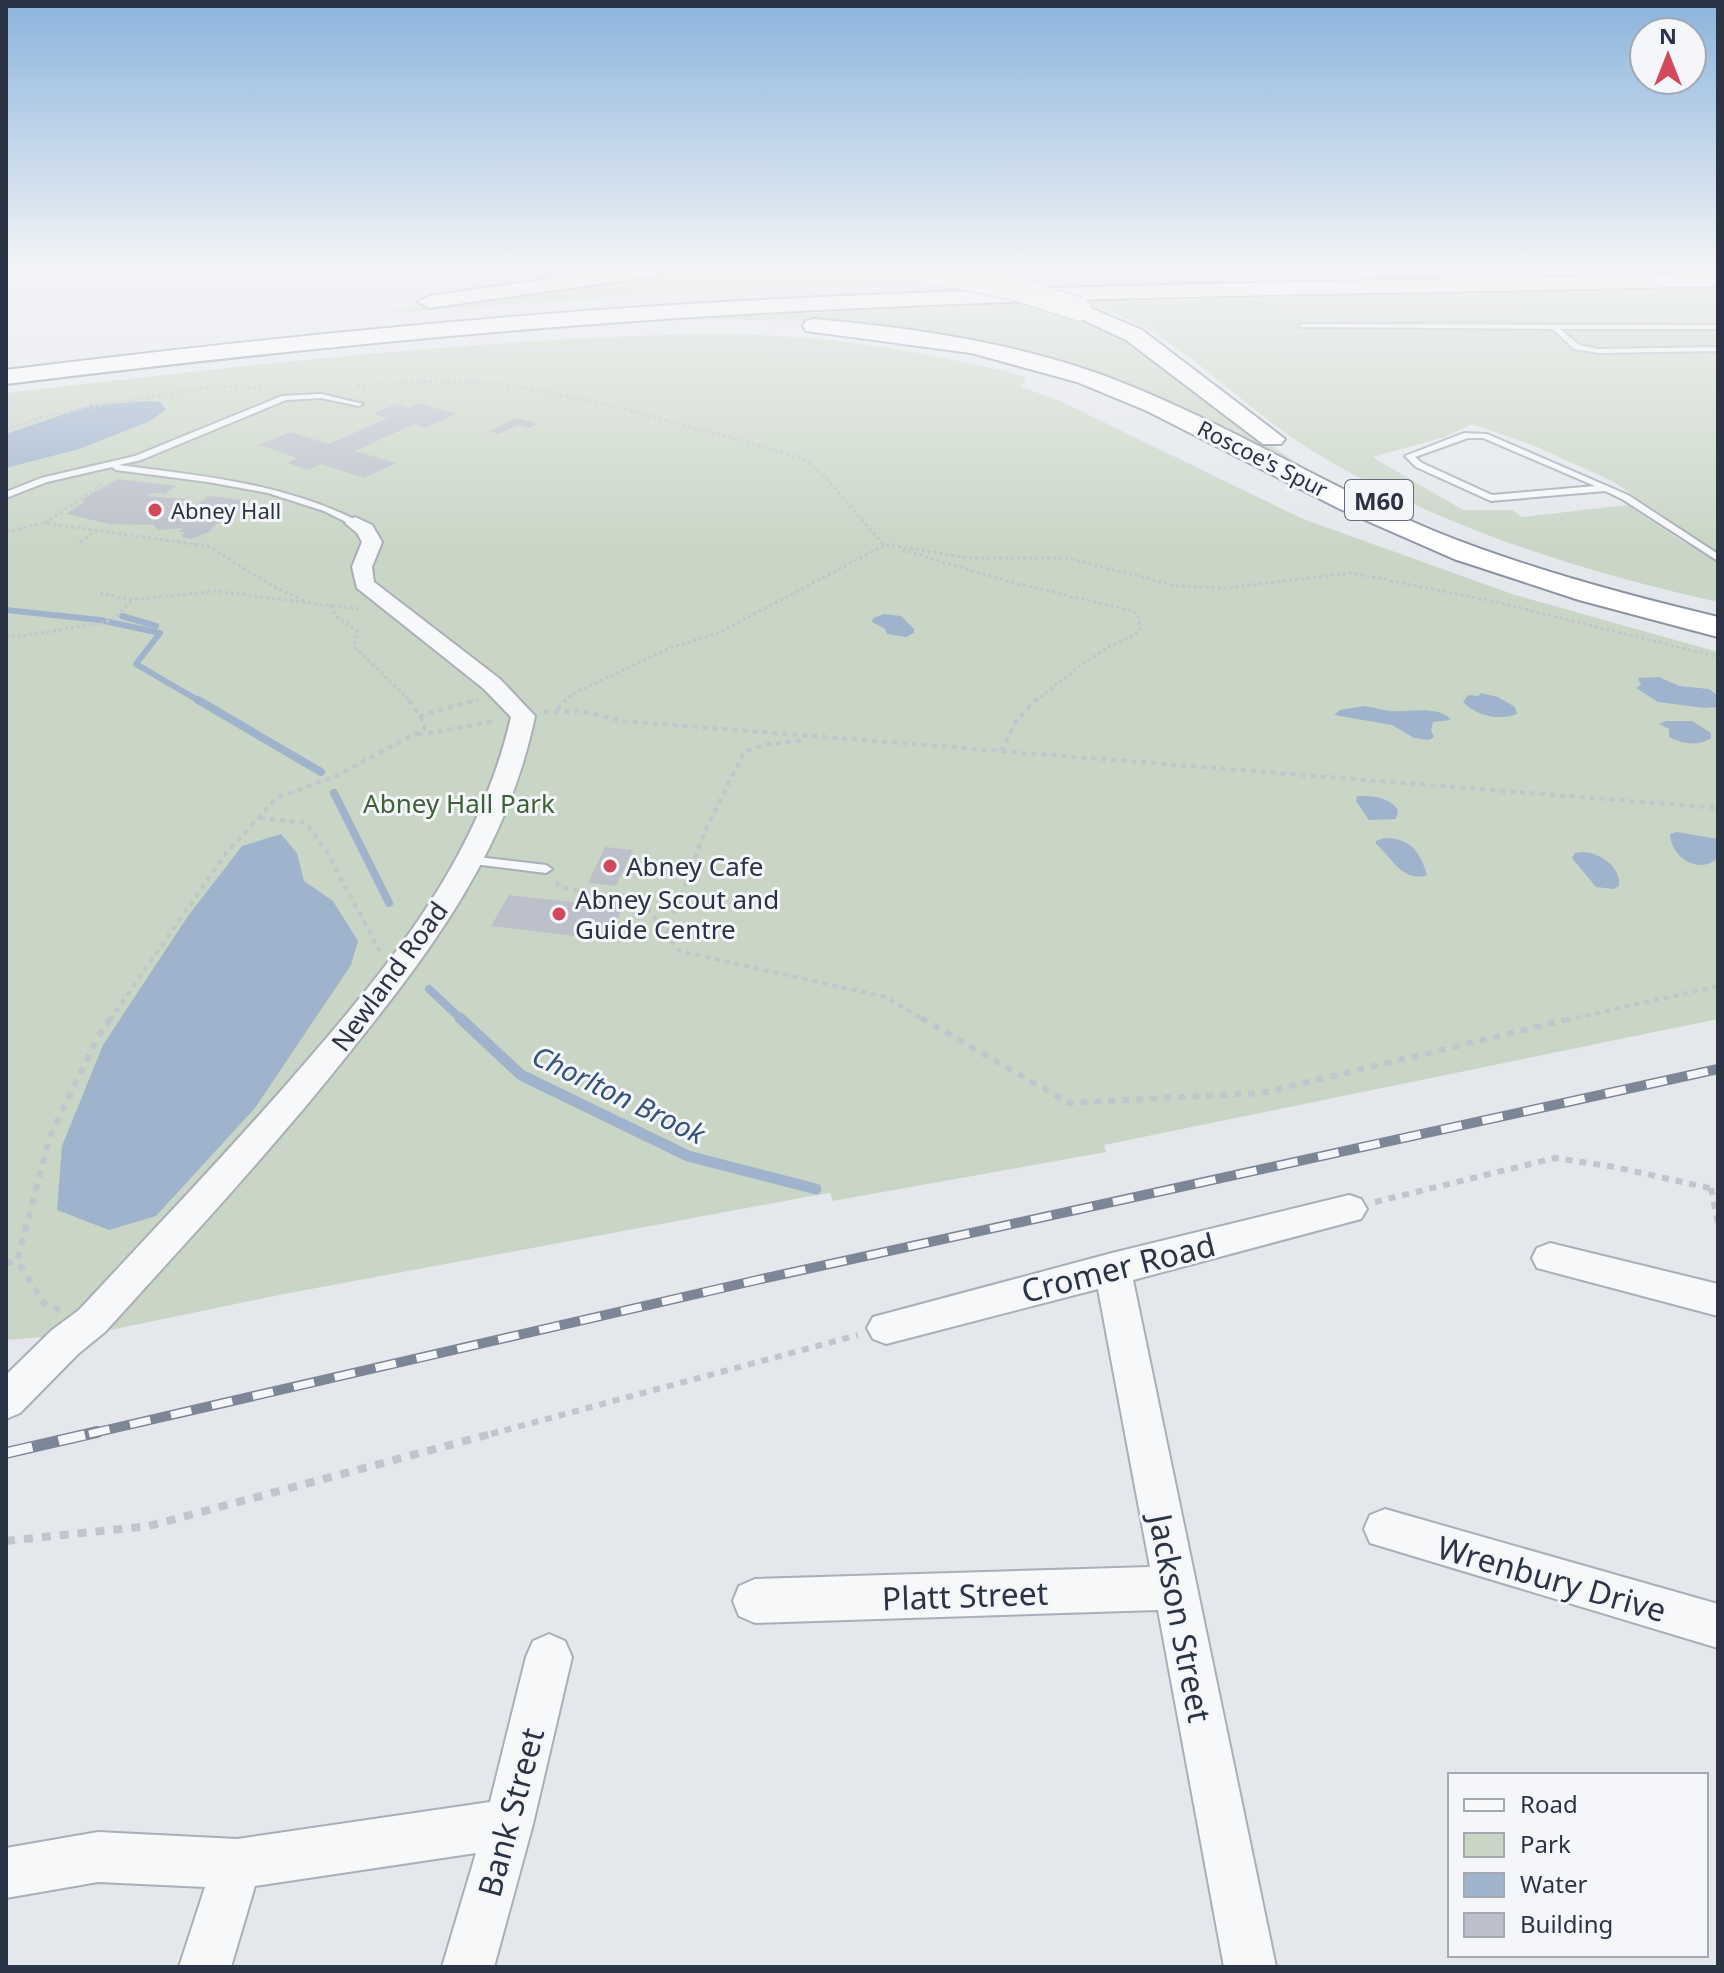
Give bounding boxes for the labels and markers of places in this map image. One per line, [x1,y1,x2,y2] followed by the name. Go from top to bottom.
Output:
[171,495,281,525] place label: Abney Hall
[146,501,164,519] marker: Abney Hall
[626,848,763,884] place label: Abney Cafe
[601,857,619,875] marker: Abney Cafe
[575,881,779,947] place label: Abney Scout and Guide Centre
[550,905,568,923] marker: Abney Scout and Guide Centre

